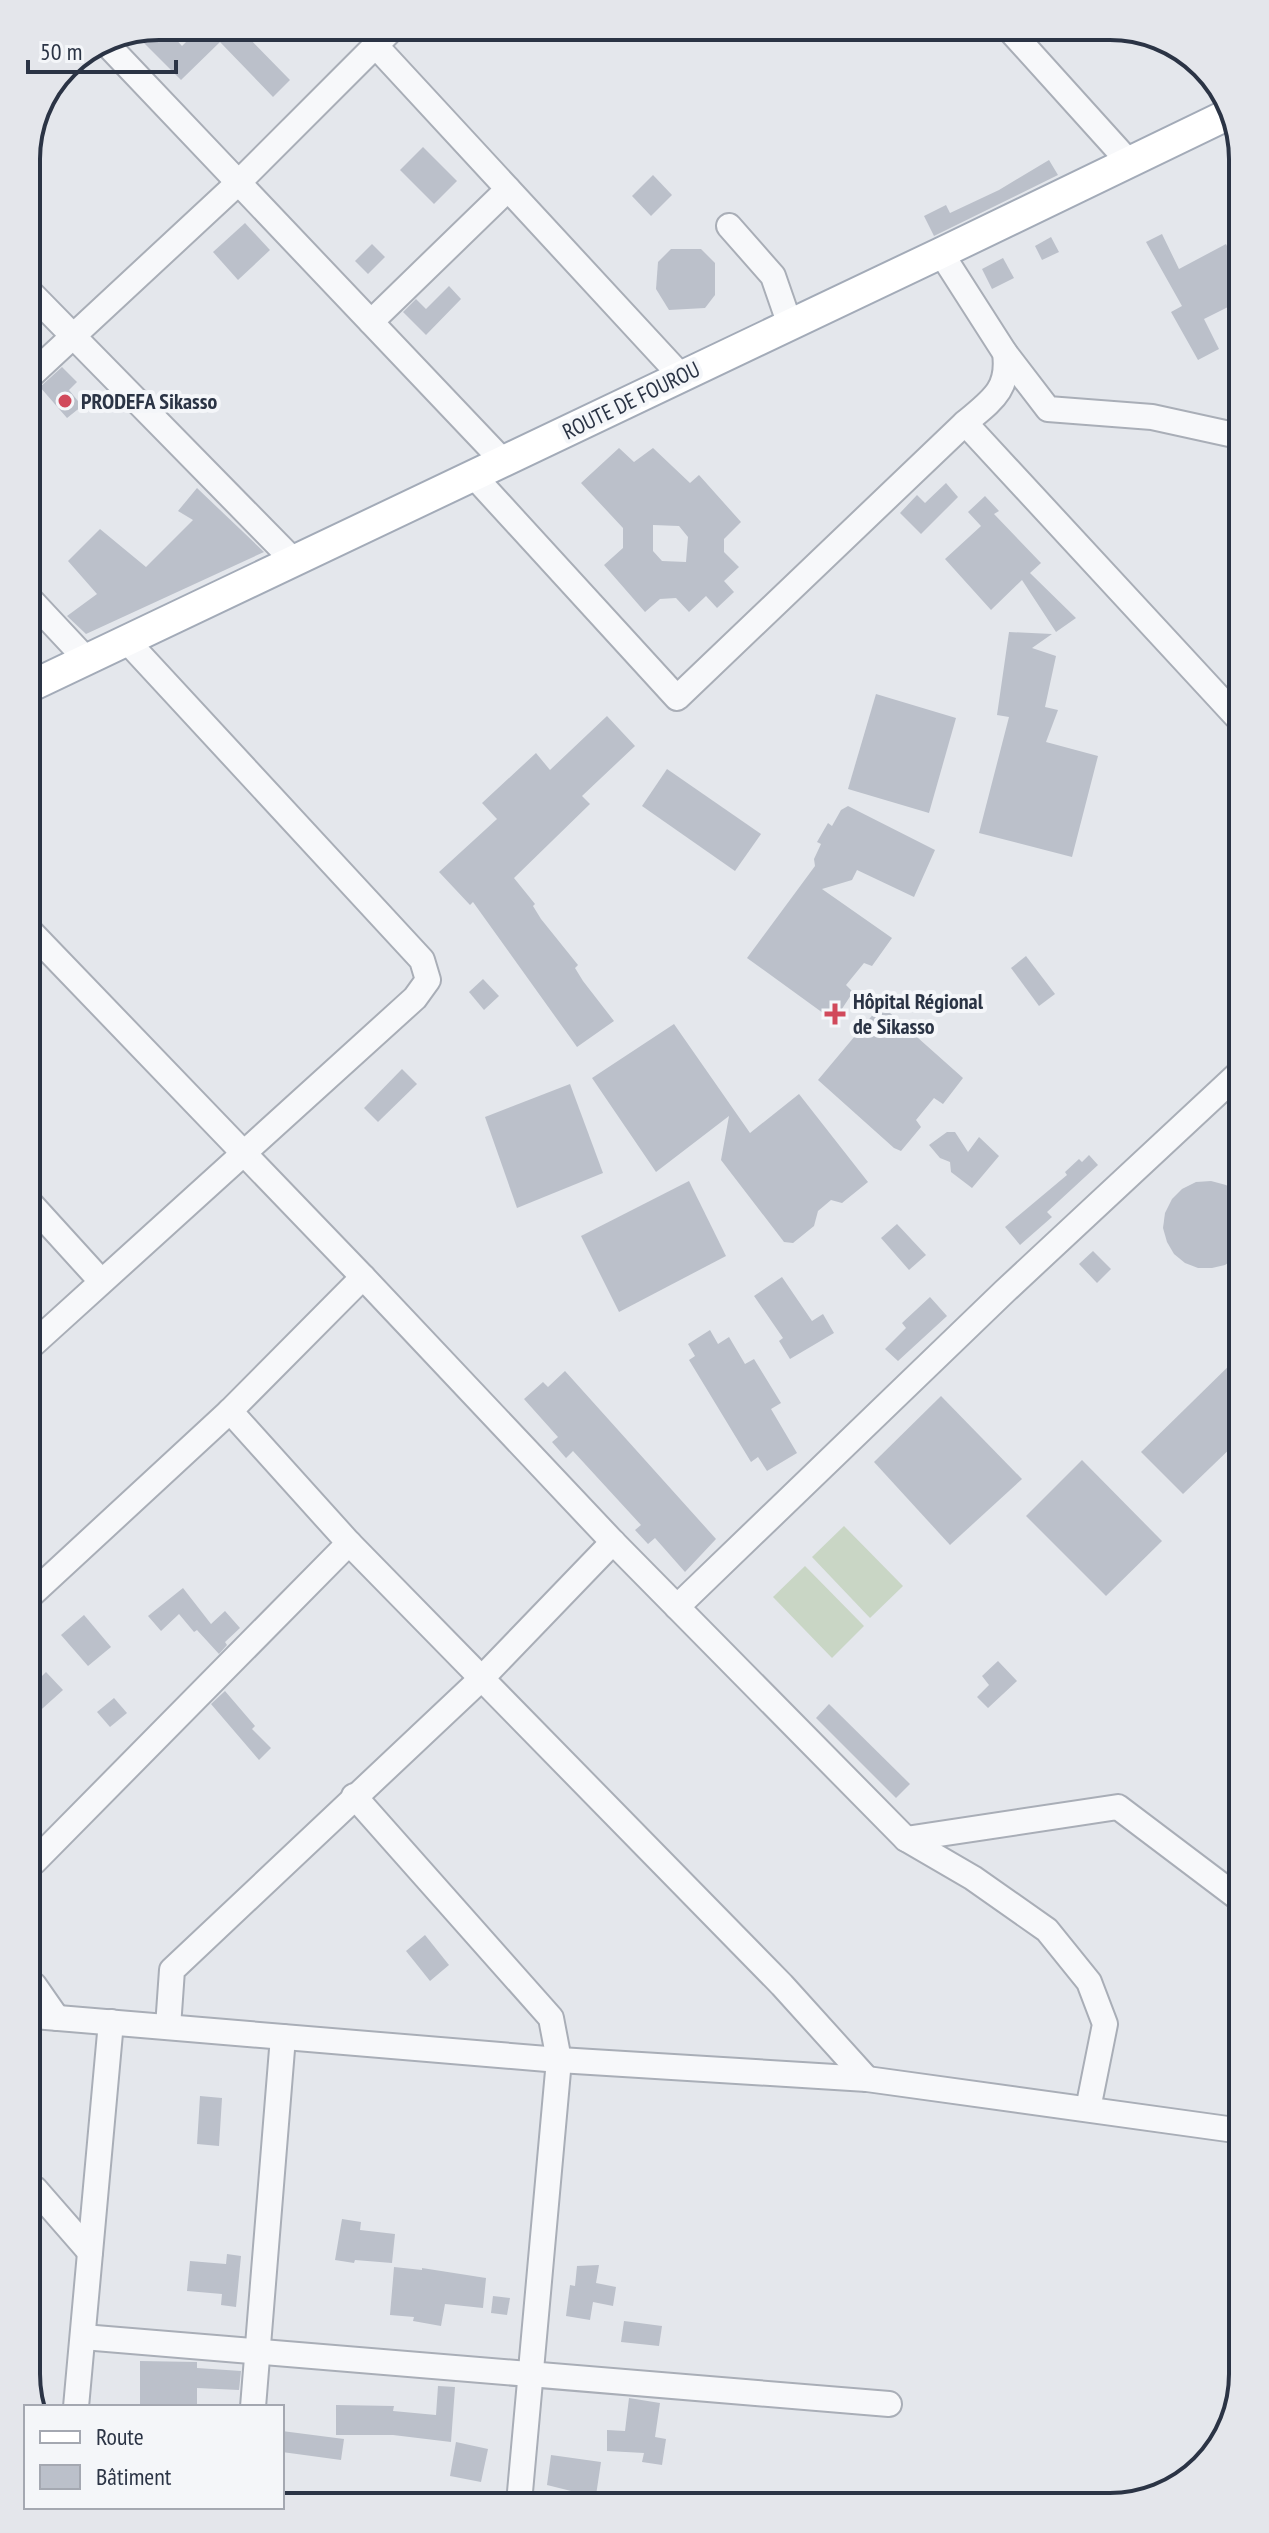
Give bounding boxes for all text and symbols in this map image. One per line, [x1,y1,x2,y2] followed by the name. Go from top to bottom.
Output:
[28,24,176,74] scale bar
[40,36,82,67] text: 50 m
[558,355,704,445] street label: ROUTE DE FOUROU
[81,387,217,415] place label: PRODEFA Sikasso
[56,392,74,410] marker: PRODEFA Sikasso
[853,987,984,1040] place label: Hôpital Régional de Sikasso
[824,1003,846,1025] marker: Hôpital Régional de Sikasso
[24,2405,284,2509] legend
[96,2421,144,2452] text: Route
[96,2461,172,2492] text: Bâtiment

